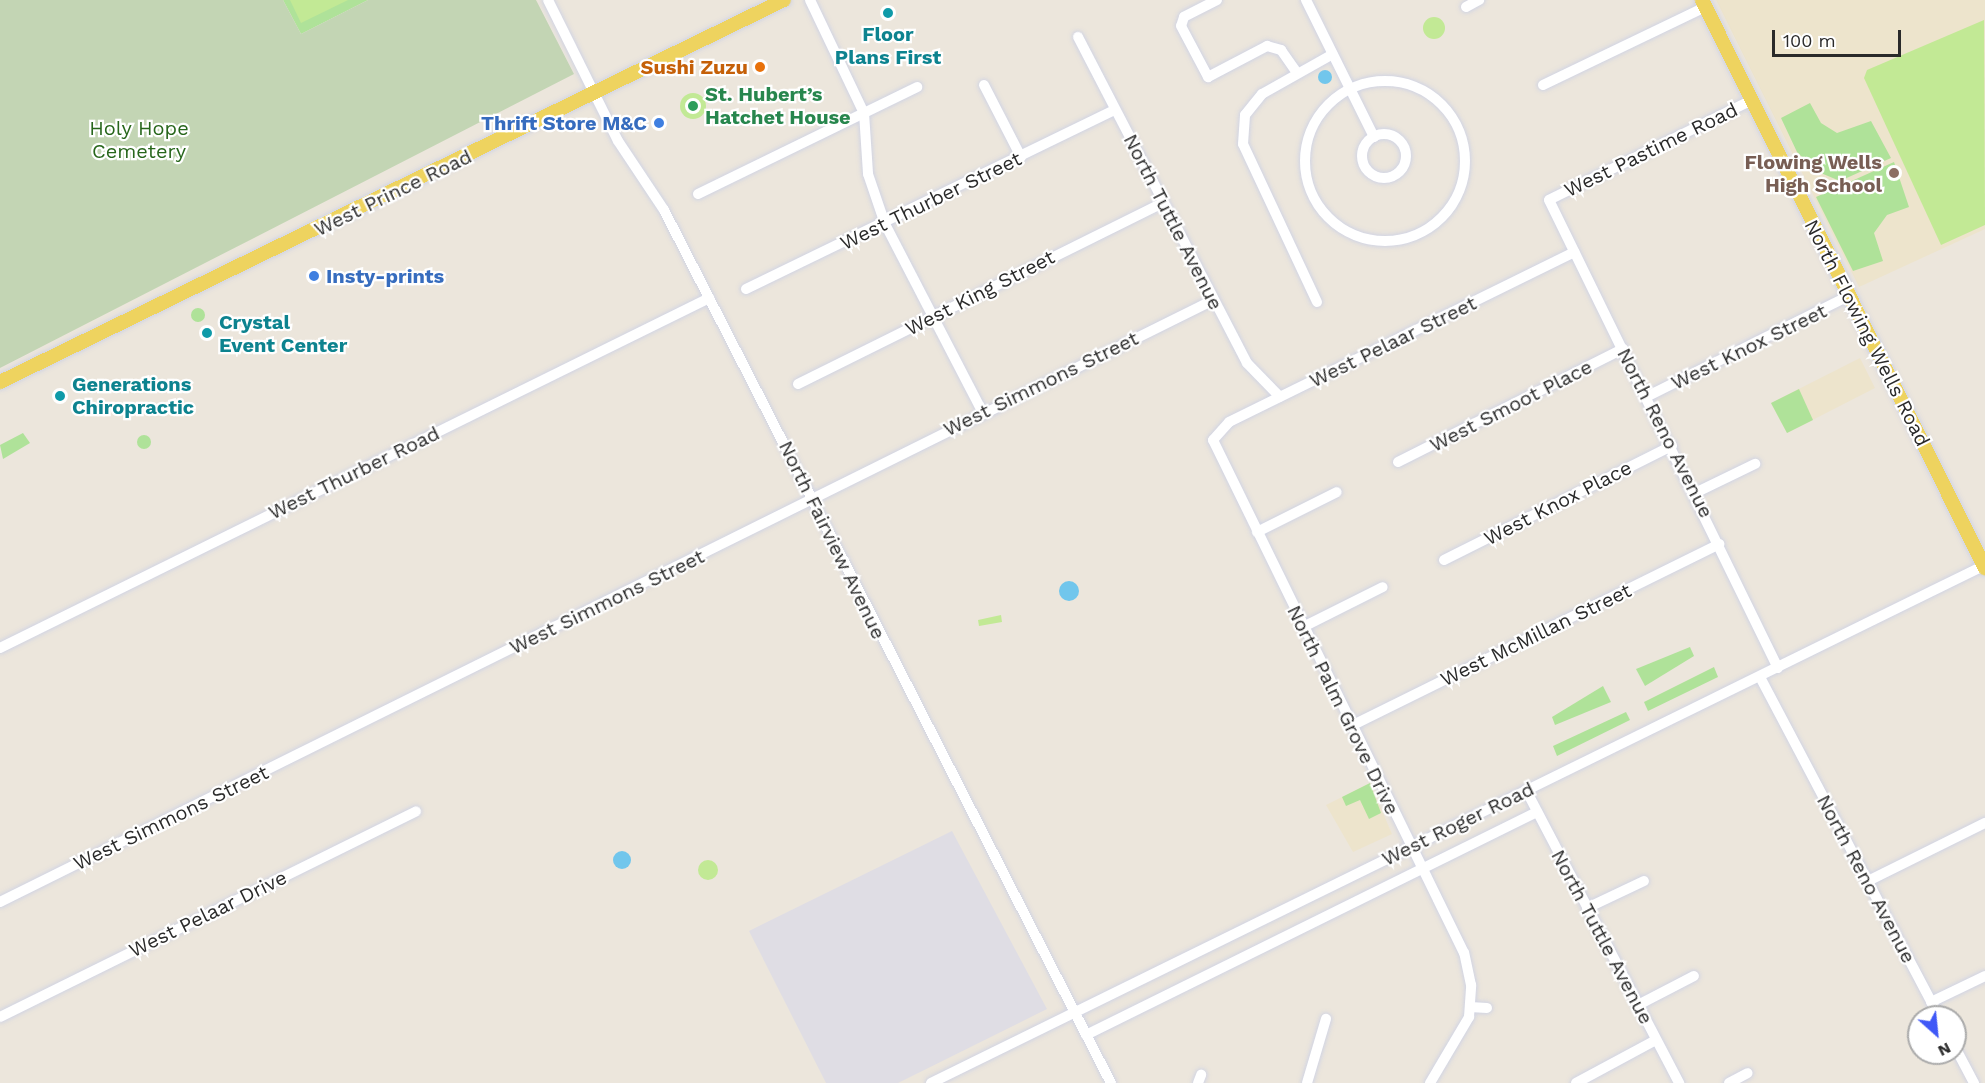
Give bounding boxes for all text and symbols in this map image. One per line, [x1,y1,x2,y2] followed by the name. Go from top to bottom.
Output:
[881,6,895,20] marker: Floor Plans First
[1775,18,1904,56] scale bar
[835,22,941,69] place label: Floor Plans First
[1783,30,1836,51] text: 100 m
[641,55,748,79] place label: Sushi Zuzu
[753,60,767,74] marker: Sushi Zuzu
[705,83,851,130] place label: St. Hubert’s Hatchet House
[1560,98,1742,202] street label: West Pastime Road
[686,99,700,113] marker: St. Hubert’s Hatchet House
[481,111,647,135] place label: Thrift Store M&C
[89,116,189,163] park label: Holy Hope Cemetery
[652,116,666,130] marker: Thrift Store M&C
[1118,129,1228,315] street label: North Tuttle Avenue
[310,144,476,242] street label: West Prince Road
[836,146,1026,256] street label: West Thurber Street
[1744,150,1882,197] place label: Flowing Wells High School
[1887,166,1901,180] marker: Flowing Wells High School
[1799,215,1935,451] street label: North Flowing Wells Road
[901,245,1059,341] street label: West King Street
[326,264,444,288] place label: Insty-prints
[307,269,321,283] marker: Insty-prints
[1305,291,1481,393] street label: West Pelaar Street
[1667,299,1831,395] street label: West Knox Street
[219,310,347,357] place label: Crystal Event Center
[200,326,214,340] marker: Crystal Event Center
[940,326,1142,442] street label: West Simmons Street
[1612,344,1718,522] street label: North Reno Avenue
[1426,355,1596,457] street label: West Smoot Place
[72,372,194,419] place label: Generations Chiropractic
[53,389,67,403] marker: Generations Chiropractic
[264,421,444,525] street label: West Thurber Road
[773,436,891,644] street label: North Fairview Avenue
[1480,455,1636,551] street label: West Knox Place
[506,544,708,660] street label: West Simmons Street
[1437,578,1635,692] street label: West McMillan Street
[1282,601,1404,819] street label: North Palm Grove Drive
[70,760,272,876] street label: West Simmons Street
[1378,777,1538,871] street label: West Roger Road
[1811,790,1921,968] street label: North Reno Avenue
[1546,845,1658,1029] street label: North Tuttle Avenue
[125,865,291,963] street label: West Pelaar Drive
[1907,1005,1967,1065] north arrow
[1935,1039,1954,1061] text: N

